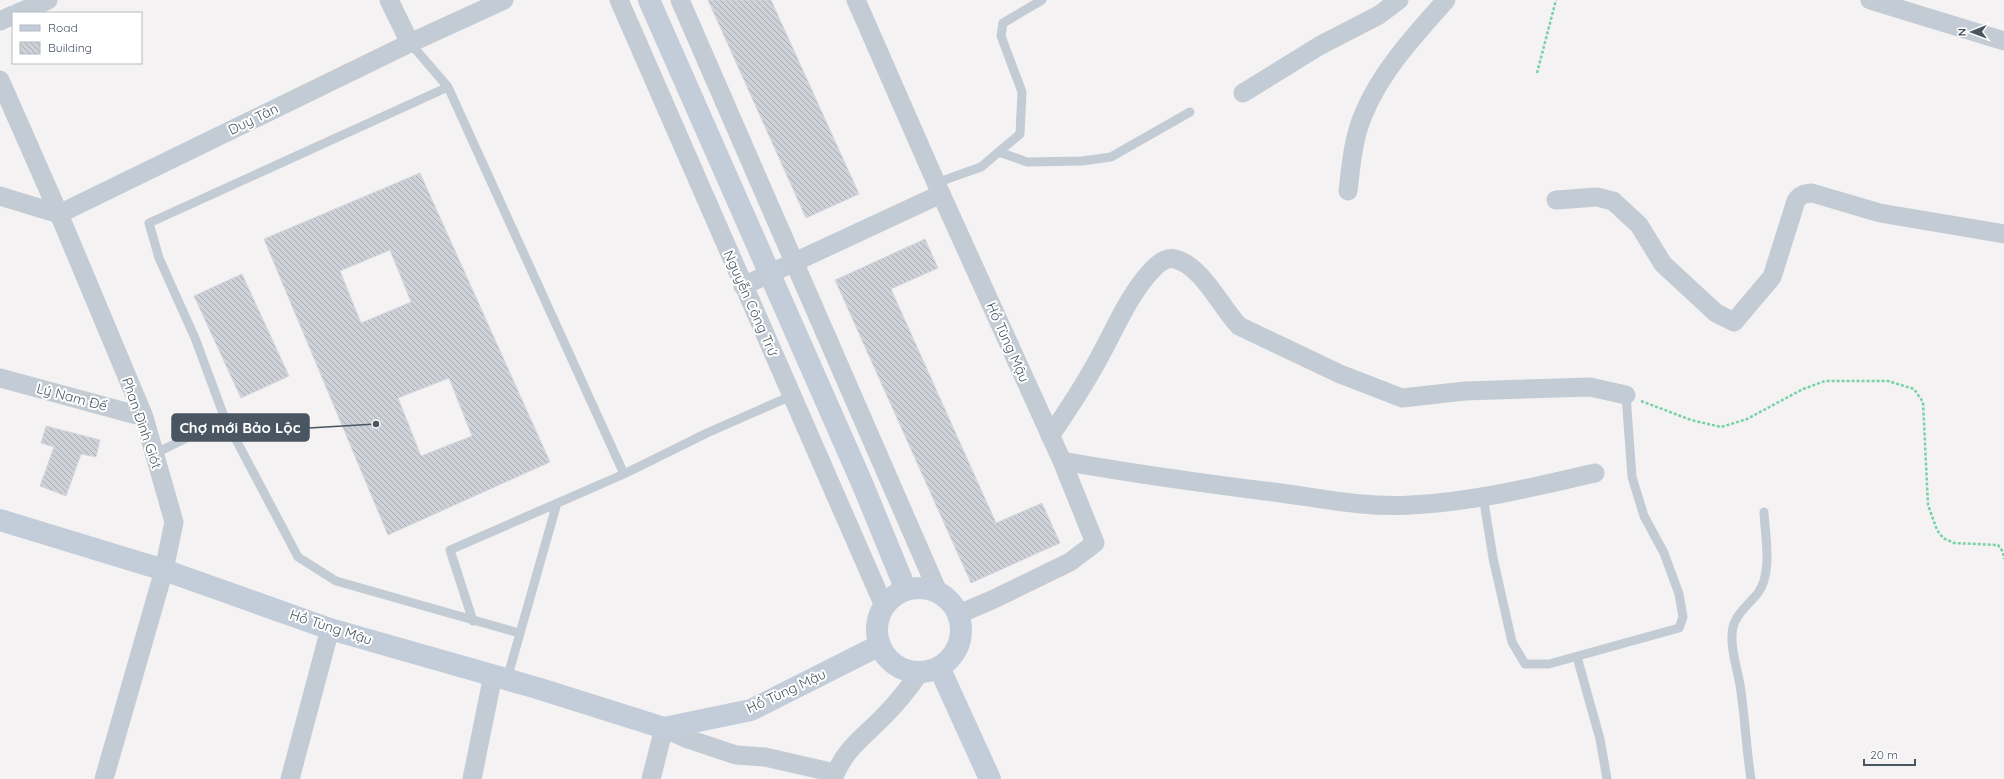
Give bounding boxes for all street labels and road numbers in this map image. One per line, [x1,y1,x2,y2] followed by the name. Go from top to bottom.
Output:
[225,99,281,139] street label: Duy Tân
[720,247,783,360] street label: Nguyễn Công Trứ
[982,299,1034,385] street label: Hồ Tùng Mậu
[118,375,166,471] street label: Phan Đình Giót
[35,379,109,415] street label: Lý Nam Đế
[287,605,375,649] street label: Hồ Tùng Mậu
[743,665,829,717] street label: Hồ Tùng Mậu

